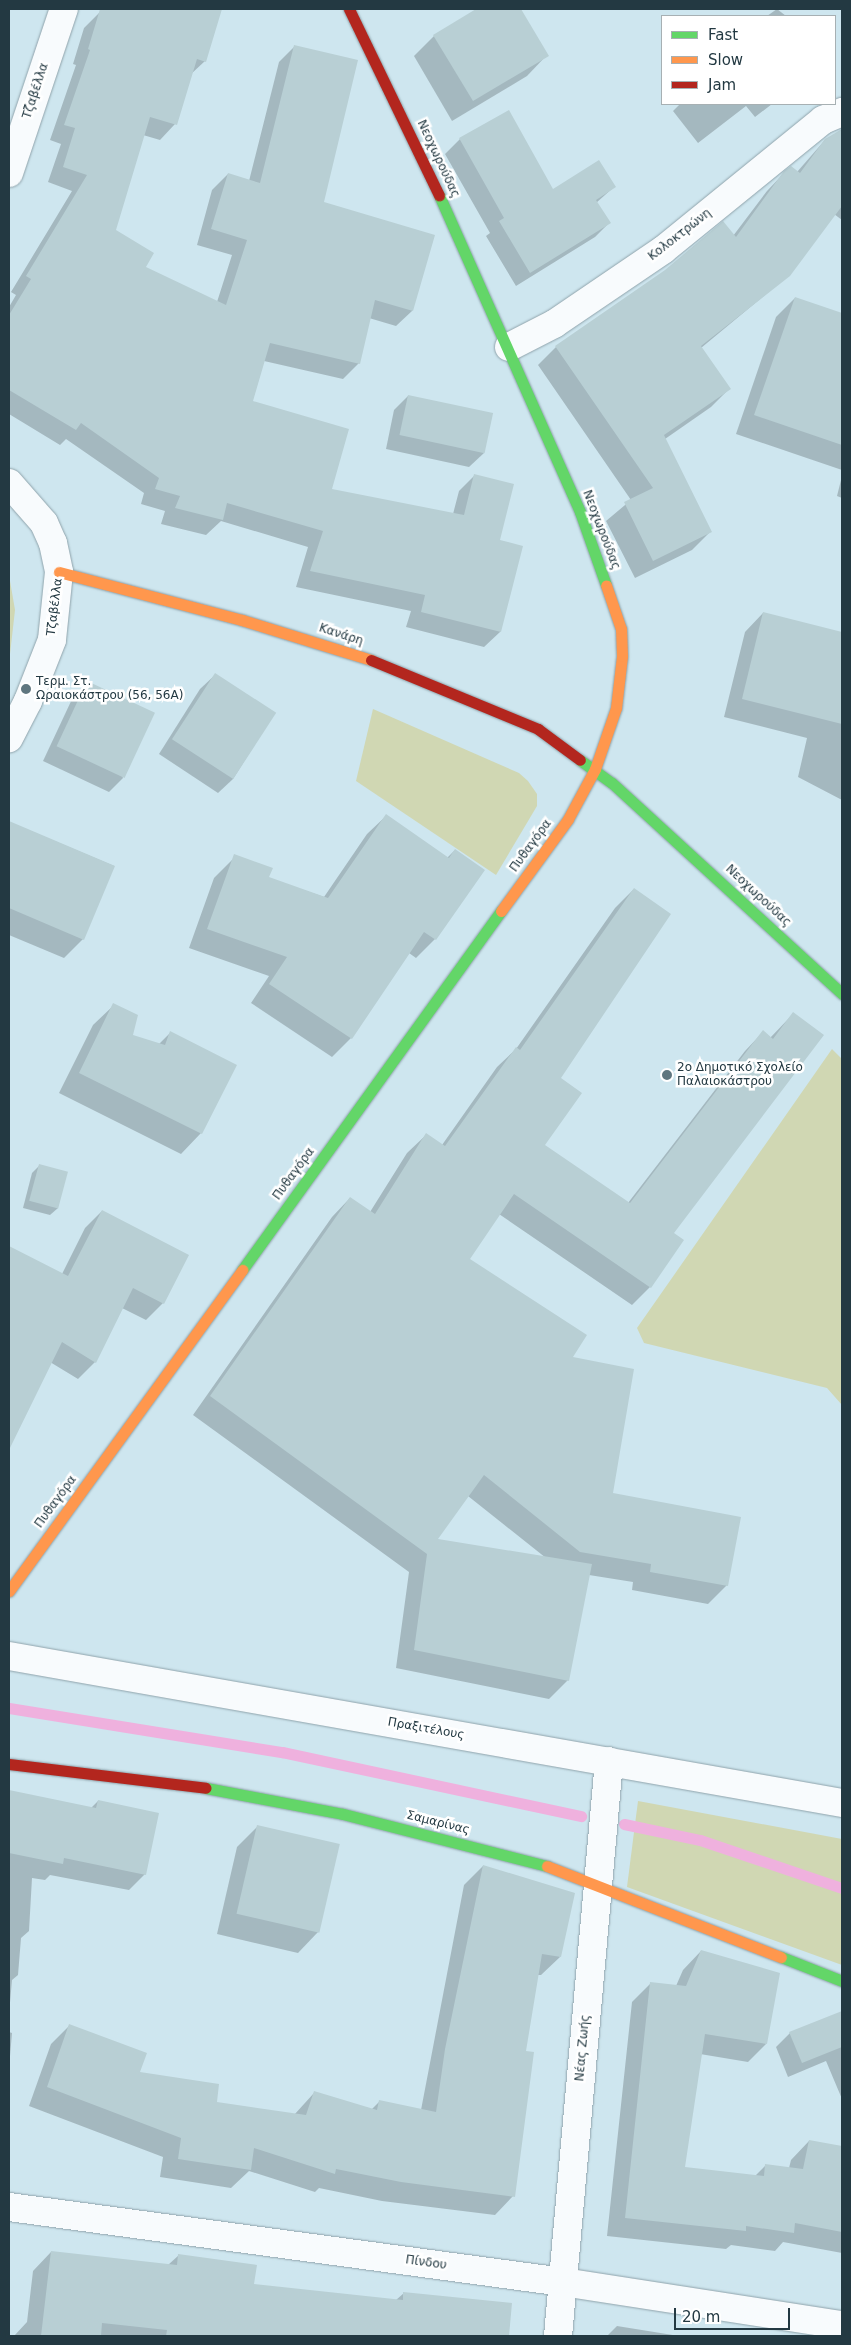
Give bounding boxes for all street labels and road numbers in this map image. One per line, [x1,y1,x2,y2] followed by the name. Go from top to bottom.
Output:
[20,61,52,121] street label: Τζαβέλλα
[414,118,462,200] street label: Νεοχωρούδας
[646,206,714,264] street label: Κολοκτρώνη
[579,488,623,572] street label: Νεοχωρούδας
[44,577,66,637] street label: Τζαβέλλα
[317,621,365,649] street label: Κανάρη
[507,817,555,875] street label: Πυθαγόρα
[722,862,794,930] street label: Νεοχωρούδας
[270,1145,318,1203] street label: Πυθαγόρα
[32,1473,80,1531] street label: Πυθαγόρα
[387,1715,465,1743] street label: Πραξιτέλους
[405,1808,471,1838] street label: Σαμαρίνας
[573,2014,593,2082] street label: Νέας Ζωής
[404,2253,448,2273] street label: Πίνδου

